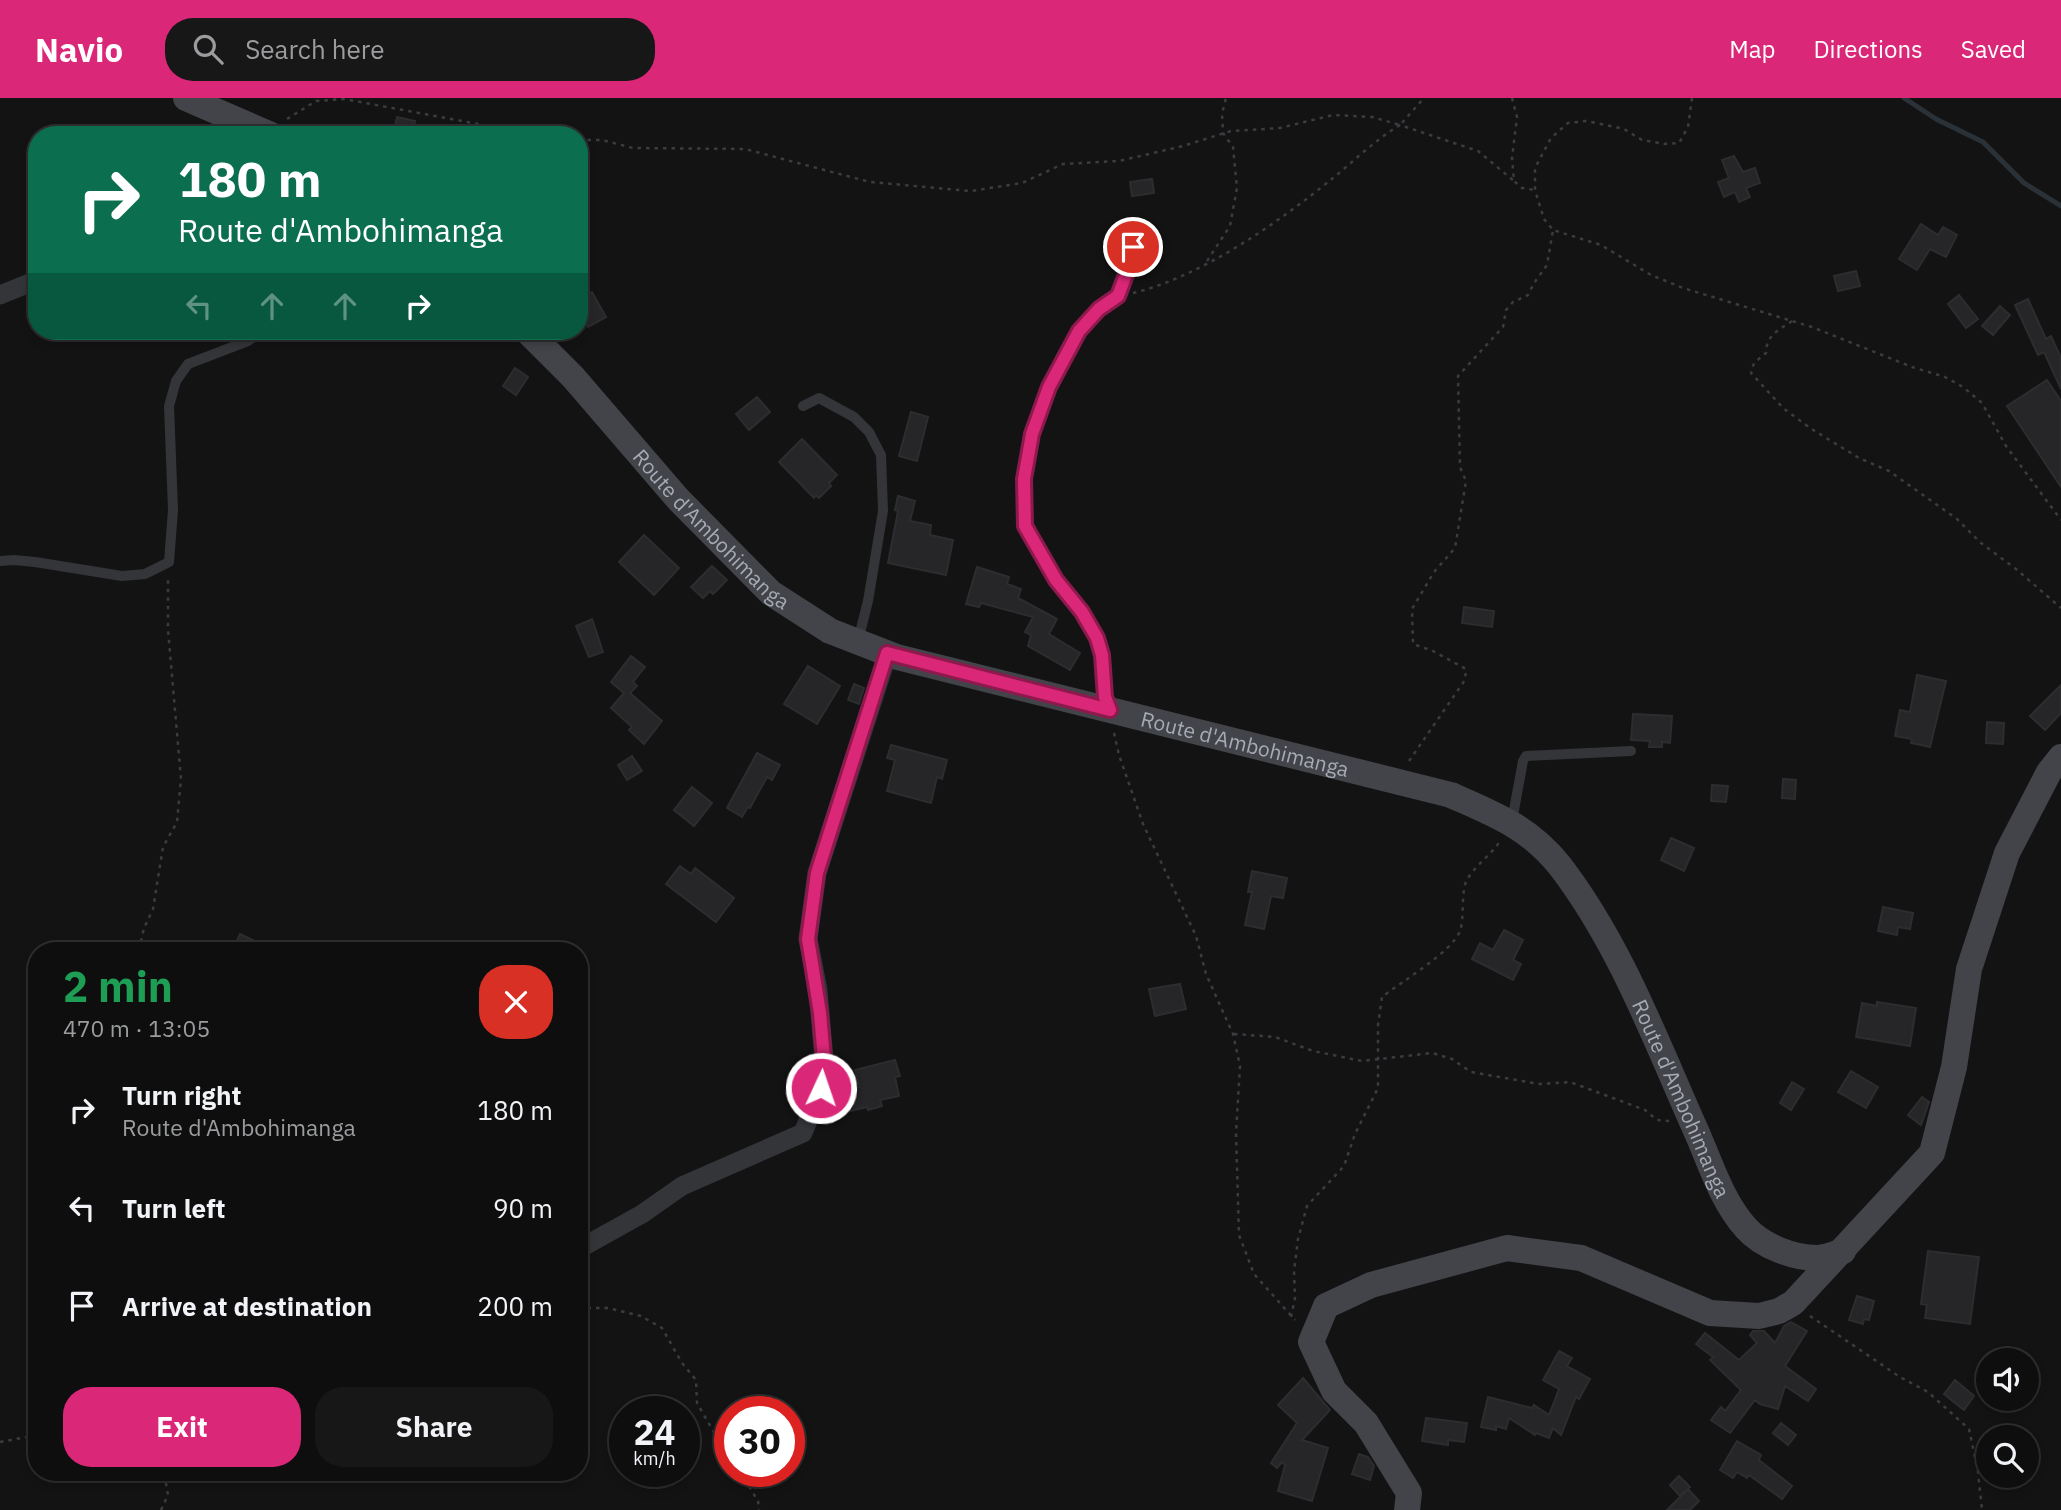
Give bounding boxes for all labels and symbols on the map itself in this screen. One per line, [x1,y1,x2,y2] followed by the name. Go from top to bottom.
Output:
[1103,217,1163,277] pin
[627,443,795,615] street label: Route d'Ambohimanga
[1138,704,1352,783] street label: Route d'Ambohimanga
[1626,995,1737,1203] street label: Route d'Ambohimanga
[784,1051,858,1125] position arrow
[714,1396,805,1487] speed limit sign: 30

